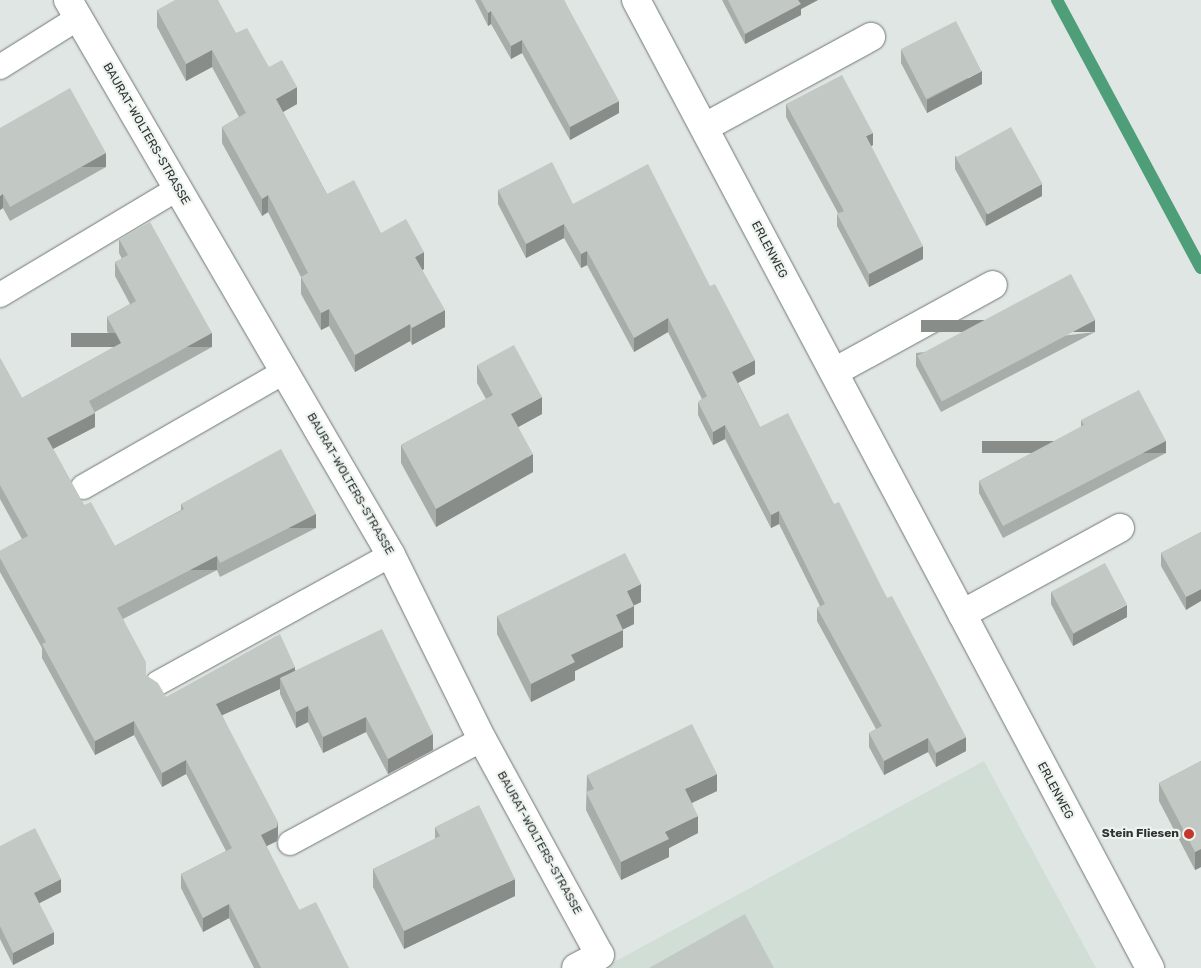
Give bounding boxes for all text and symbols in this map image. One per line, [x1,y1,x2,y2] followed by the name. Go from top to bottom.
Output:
[99,61,193,207] street label: BAURAT-WOLTERS-STRASSE
[748,219,790,281] street label: ERLENWEG
[303,411,397,557] street label: BAURAT-WOLTERS-STRASSE
[1034,760,1076,822] street label: ERLENWEG
[494,769,584,917] street label: BAURAT-WOLTERS-STRASSE
[1102,827,1179,841] place label: Stein Fliesen
[1183,828,1195,840] marker: Stein Fliesen

